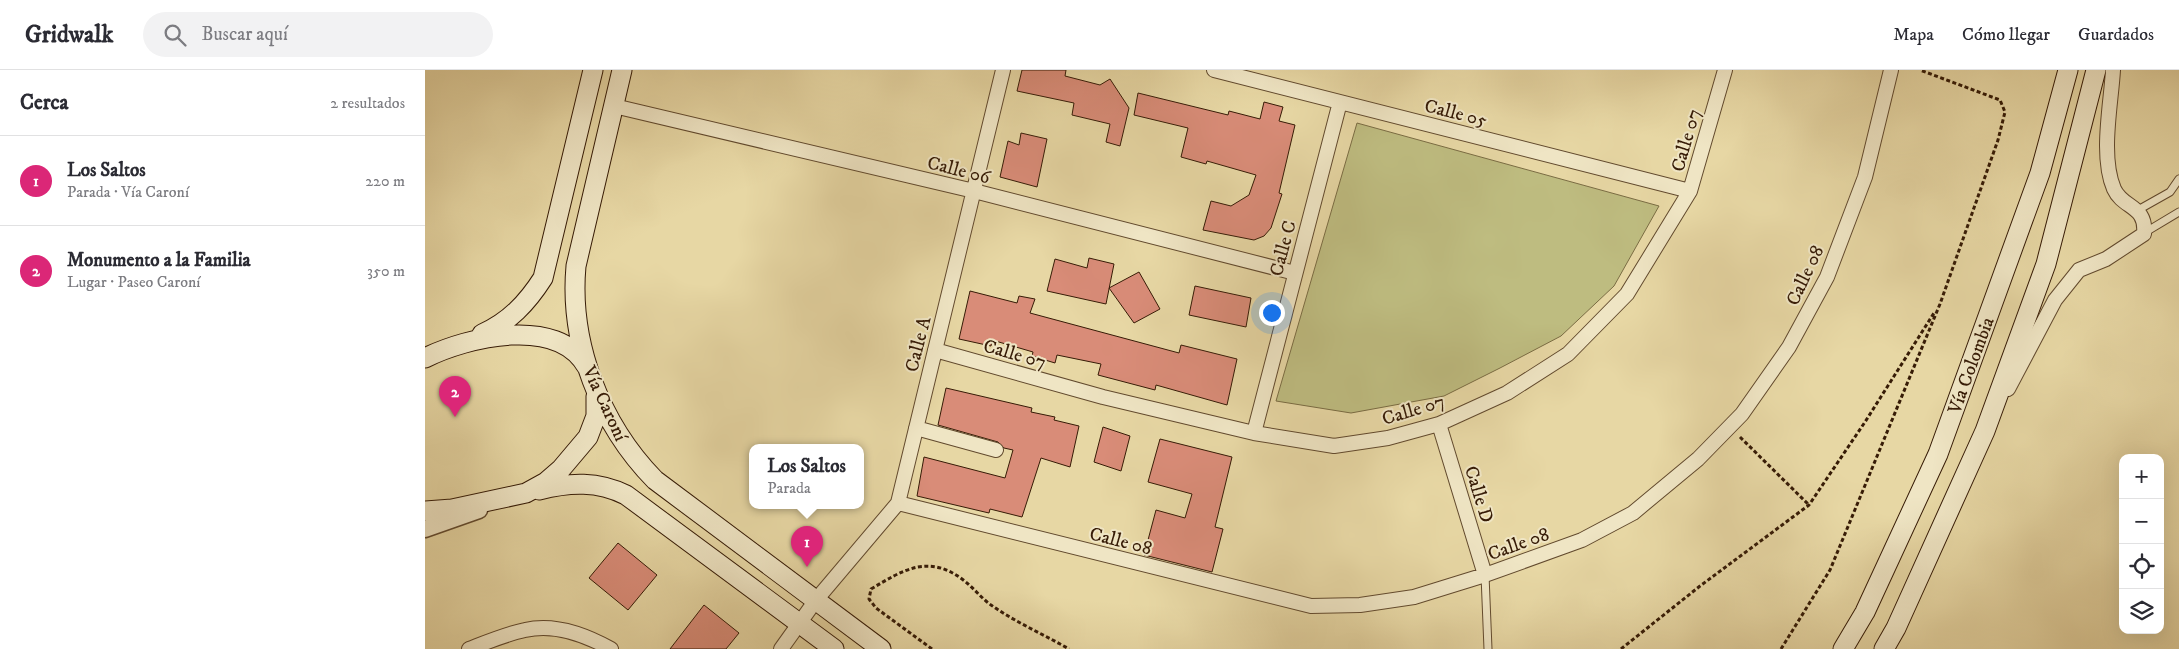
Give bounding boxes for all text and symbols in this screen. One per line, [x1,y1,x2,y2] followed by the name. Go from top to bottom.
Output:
[143,12,493,57] search box
[25,20,113,50] text: Gridwalk
[161,21,189,49] icon: search
[201,23,288,46] text: Buscar aquí
[1893,24,1934,46] text: Mapa
[1962,24,2050,46] text: Cómo llegar
[2078,24,2154,46] text: Guardados
[20,90,68,116] text: Cerca
[330,93,405,113] text: 2 resultados
[1422,95,1490,132] street label: Calle 05
[1667,106,1706,174] street label: Calle 07
[925,152,994,190] street label: Calle 06
[67,159,146,182] text: Los Saltos
[33,171,39,191] text: 1
[365,171,405,191] text: 220 m
[67,182,189,202] text: Parada · Vía Caroní
[1265,218,1302,279] street label: Calle C
[1781,242,1829,309] street label: Calle 08
[67,249,251,272] text: Monumento a la Familia
[32,261,40,281] text: 2
[367,261,405,281] text: 350 m
[67,272,200,292] text: Lugar · Paseo Caroní
[1259,300,1285,326] your location
[901,313,937,374] street label: Calle A
[1943,314,2000,418] street label: Vía Colombia
[981,335,1049,374] street label: Calle 07
[577,361,633,446] street label: Vía Caroní
[439,376,471,417] pin: 2
[1379,390,1448,431] street label: Calle 07
[749,444,864,509] popup
[2119,454,2164,634] map controls
[2119,454,2164,499] button: +
[767,455,846,478] text: Los Saltos
[1459,463,1498,526] street label: Calle D
[767,478,811,498] text: Parada
[2119,499,2164,544] button: −
[1087,523,1154,560] street label: Calle 08
[1485,523,1552,566] street label: Calle 08
[791,526,823,567] pin: 1
[2119,544,2164,589] button: locate
[2119,589,2164,634] button: layers

